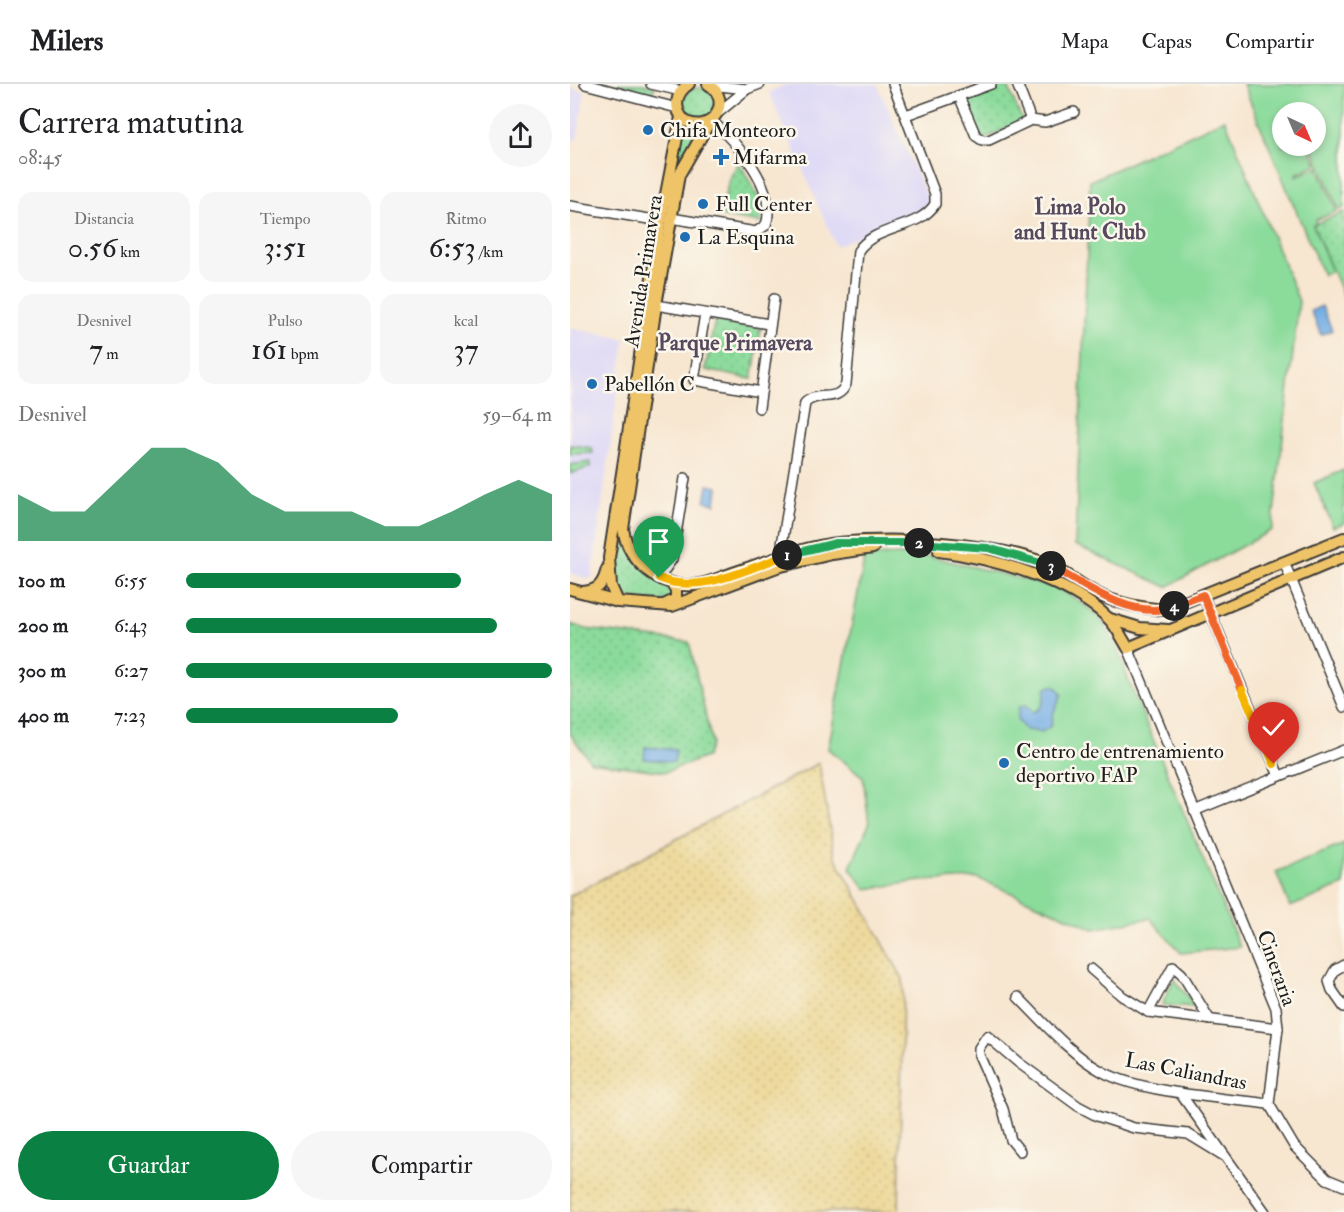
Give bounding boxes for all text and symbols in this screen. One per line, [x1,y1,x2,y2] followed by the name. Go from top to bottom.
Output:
[30,24,103,59] text: Milers
[1061,28,1109,55] text: Mapa
[1142,28,1192,55] text: Capas
[1225,28,1314,55] text: Compartir
[18,102,244,143] text: Carrera matutina
[1272,102,1326,156] north arrow
[1272,102,1326,156] map controls
[489,104,552,167] button: share
[660,117,796,144] place label: Chifa Monteoro
[641,123,655,137] marker: Chifa Monteoro
[733,144,807,171] place label: Mifarma
[18,145,62,170] text: 08:45
[714,150,728,164] marker: Mifarma
[715,191,812,218] place label: Full Center
[618,192,669,350] street label: Avenida Primavera
[1014,193,1146,246] district label: Lima Polo and Hunt Club
[696,197,710,211] marker: Full Center
[74,209,134,229] text: Distancia
[260,209,310,229] text: Tiempo
[446,209,486,229] text: Ritmo
[697,224,795,251] place label: La Esquina
[68,229,117,266] text: 0.56
[264,229,306,266] text: 3:51
[429,229,476,266] text: 6:53
[678,230,692,244] marker: La Esquina
[117,242,140,262] text: km
[476,242,503,262] text: /km
[76,311,132,331] text: Desnivel
[268,311,302,331] text: Pulso
[454,311,478,331] text: kcal
[658,329,813,358] district label: Parque Primavera
[89,331,103,368] text: 7
[251,331,287,368] text: 161
[453,331,479,368] text: 37
[103,344,119,364] text: m
[287,344,319,364] text: bpm
[604,371,695,398] place label: Pabellón C
[585,377,599,391] marker: Pabellón C
[18,402,87,427] text: Desnivel
[482,402,552,427] text: 59–64 m
[633,516,684,578] pin
[642,525,675,558] icon: arrive
[904,528,934,558] pin: 2
[915,533,923,553] text: 2
[772,540,802,570] pin: 1
[784,545,790,565] text: 1
[1036,551,1066,581] pin: 3
[1048,556,1054,576] text: 3
[18,568,65,593] text: 100 m
[114,568,147,593] text: 6:55
[1159,591,1189,621] pin: 4
[1170,596,1178,616] text: 4
[18,613,68,638] text: 200 m
[114,613,148,638] text: 6:43
[18,658,66,683] text: 300 m
[114,658,148,683] text: 6:27
[1248,702,1299,764] pin
[18,703,69,728] text: 400 m
[114,703,146,728] text: 7:23
[1257,711,1290,744] icon: check
[1016,738,1224,789] place label: Centro de entrenamiento deportivo FAP
[997,756,1011,770] marker: Centro de entrenamiento deportivo FAP
[1250,926,1303,1010] street label: Cineraria
[1123,1046,1249,1097] street label: Las Caliandras
[18,1131,279,1200] button: Guardar
[291,1131,552,1200] button: Compartir

